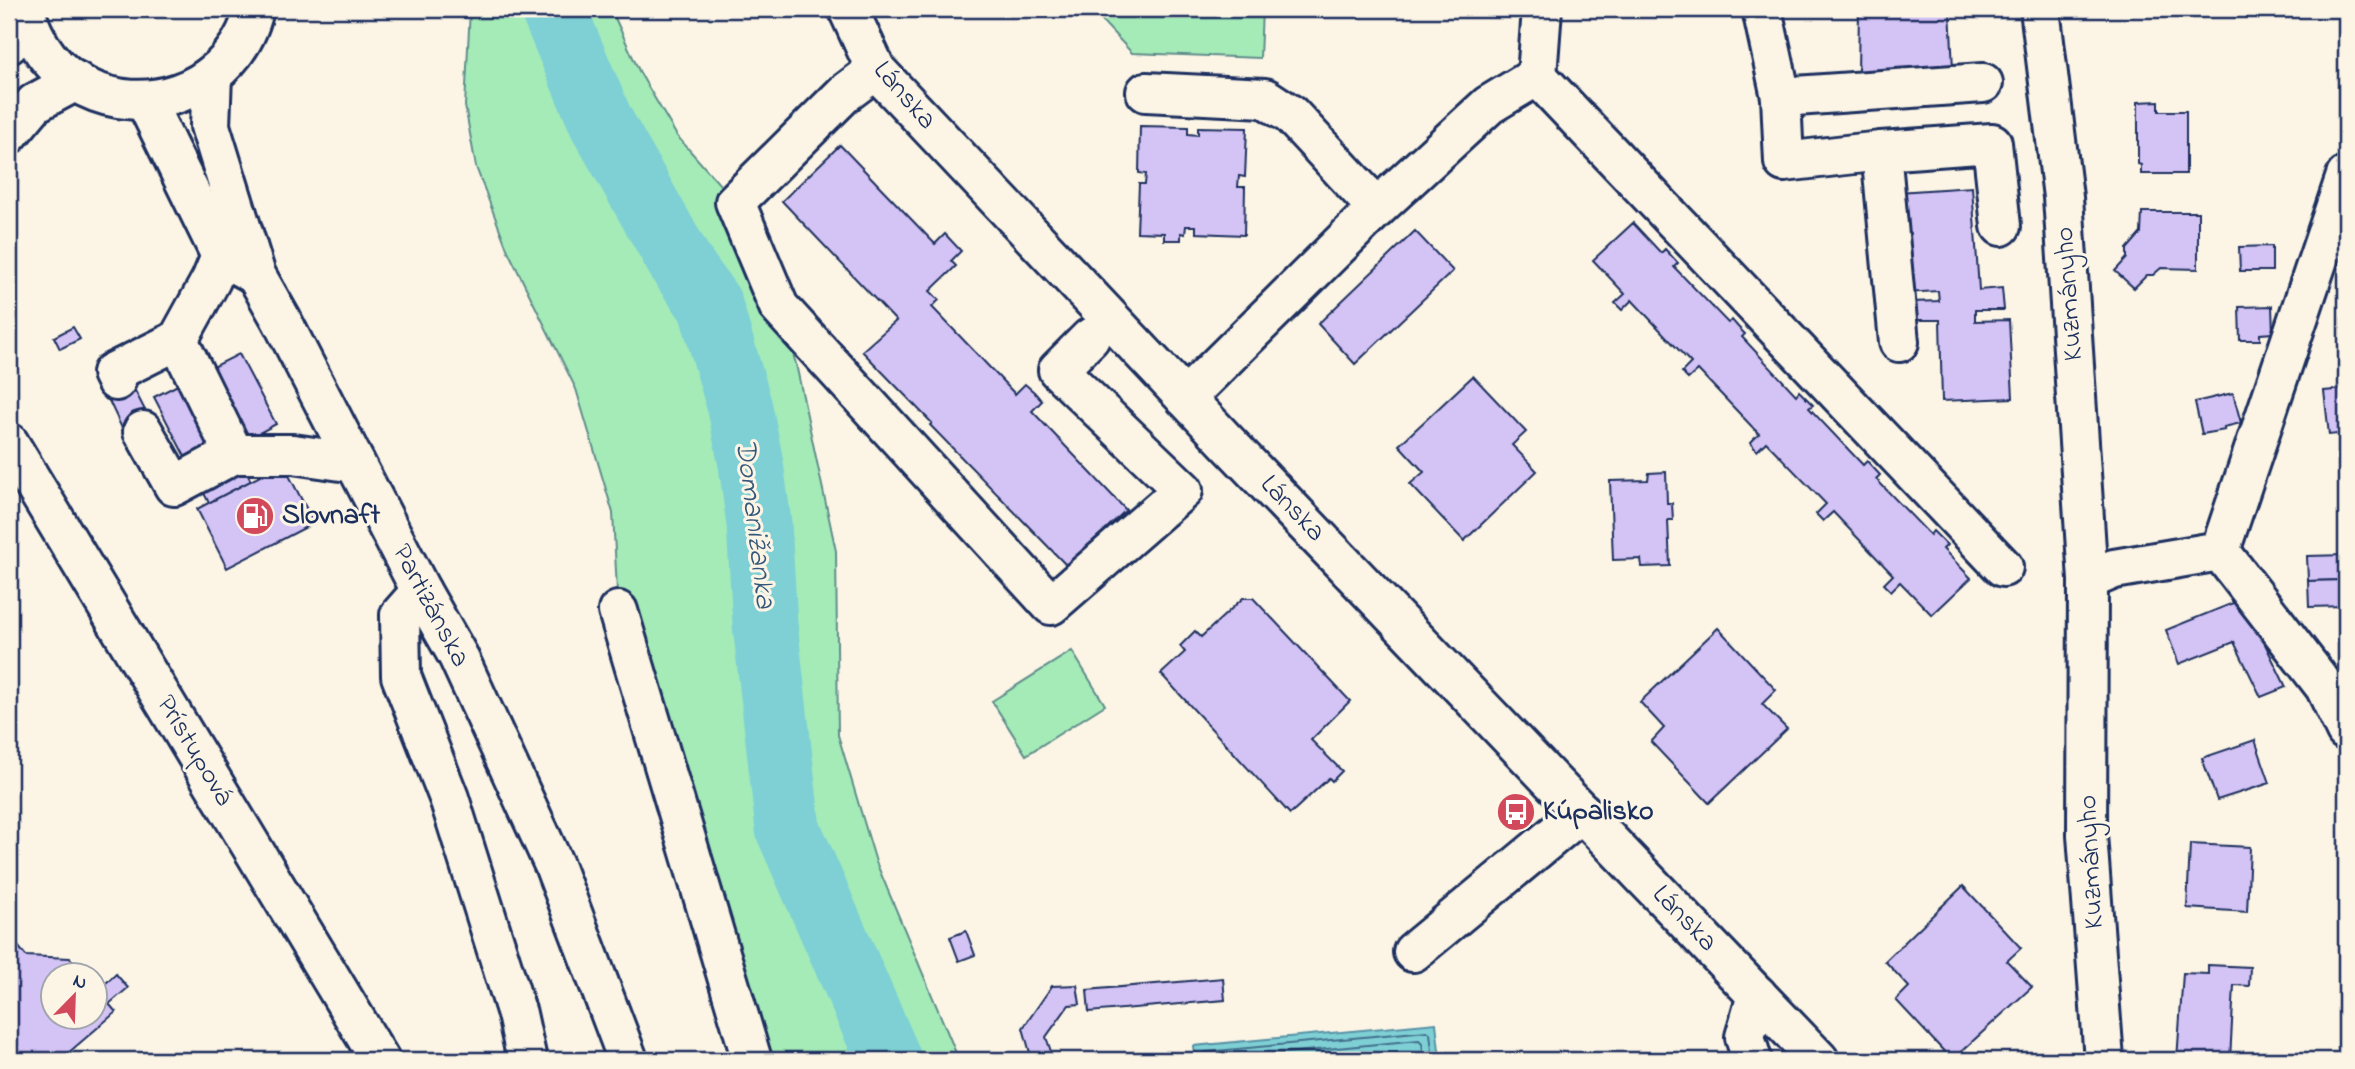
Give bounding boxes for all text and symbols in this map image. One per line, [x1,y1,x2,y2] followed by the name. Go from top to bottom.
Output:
[862,52,946,140] street label: Lánska
[2045,226,2095,362] street label: Kuzmányho
[722,437,786,612] water label: Domanižanka
[1249,466,1335,552] street label: Lánska
[234,495,276,537] fuel station icon: Slovnaft
[282,496,381,537] place label: Slovnaft
[380,537,480,675] street label: Partizánska
[145,688,243,814] street label: Prístupová
[1495,791,1537,833] bus stop icon: Kúpalisko
[1543,792,1654,833] place label: Kúpalisko
[2068,794,2116,930] street label: Kuzmányho
[1641,876,1727,962] street label: Lánska
[38,960,108,1030] north arrow
[68,968,91,998] text: N

